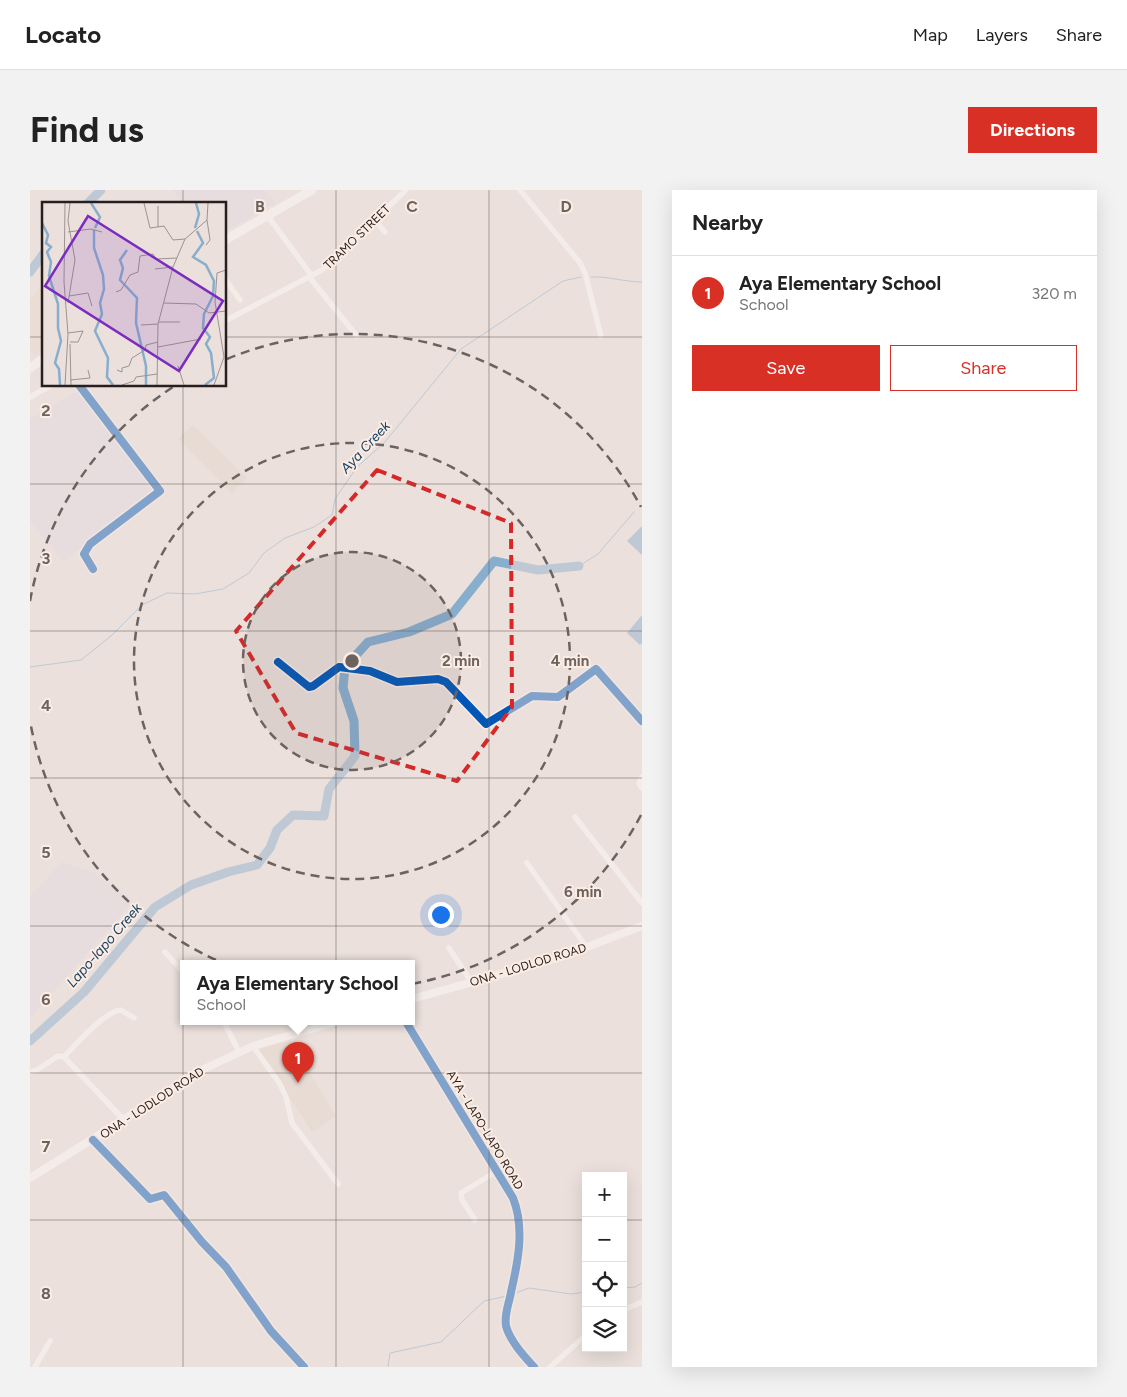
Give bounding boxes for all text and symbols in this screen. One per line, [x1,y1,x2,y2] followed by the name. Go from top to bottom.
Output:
[25,20,101,49] text: Locato
[913,24,948,46] text: Map
[976,24,1028,46] text: Layers
[1056,24,1102,46] text: Share
[968,107,1097,153] button: Directions
[30,109,144,151] text: Find us
[255,197,265,216] text: B
[406,197,418,216] text: C
[560,197,572,216] text: D
[321,201,393,272] street label: TRAMO STREET
[42,202,226,386] inset map
[692,210,763,235] text: Nearby
[739,272,941,295] text: Aya Elementary School
[705,284,711,303] text: 1
[1032,284,1077,303] text: 320 m
[739,295,789,314] text: School
[692,345,880,391] button: Save
[890,345,1077,391] button: Share
[41,401,51,420] text: 2
[336,417,395,478] water label: Aya Creek
[42,549,51,568] text: 3
[343,652,361,670] centre of rings
[442,652,480,670] text: 2 min
[551,652,589,670] text: 4 min
[41,696,51,715] text: 4
[41,843,51,862] text: 5
[564,883,602,901] text: 6 min
[63,899,146,991] water label: Lapo-lapo Creek
[428,902,454,928] your location
[468,941,588,989] street label: ONA - LODLOD ROAD
[180,960,415,1025] popup
[196,972,399,995] text: Aya Elementary School
[41,990,51,1009] text: 6
[196,995,246,1014] text: School
[282,1042,314,1083] pin: 1
[97,1064,207,1142] street label: ONA - LODLOD ROAD
[444,1068,526,1192] street label: AYA - LAPO-LAPO ROAD
[42,1137,51,1156] text: 7
[582,1172,627,1352] map controls
[582,1172,627,1217] button: +
[582,1217,627,1262] button: −
[582,1262,627,1307] button: locate
[41,1284,51,1303] text: 8
[582,1307,627,1352] button: layers

